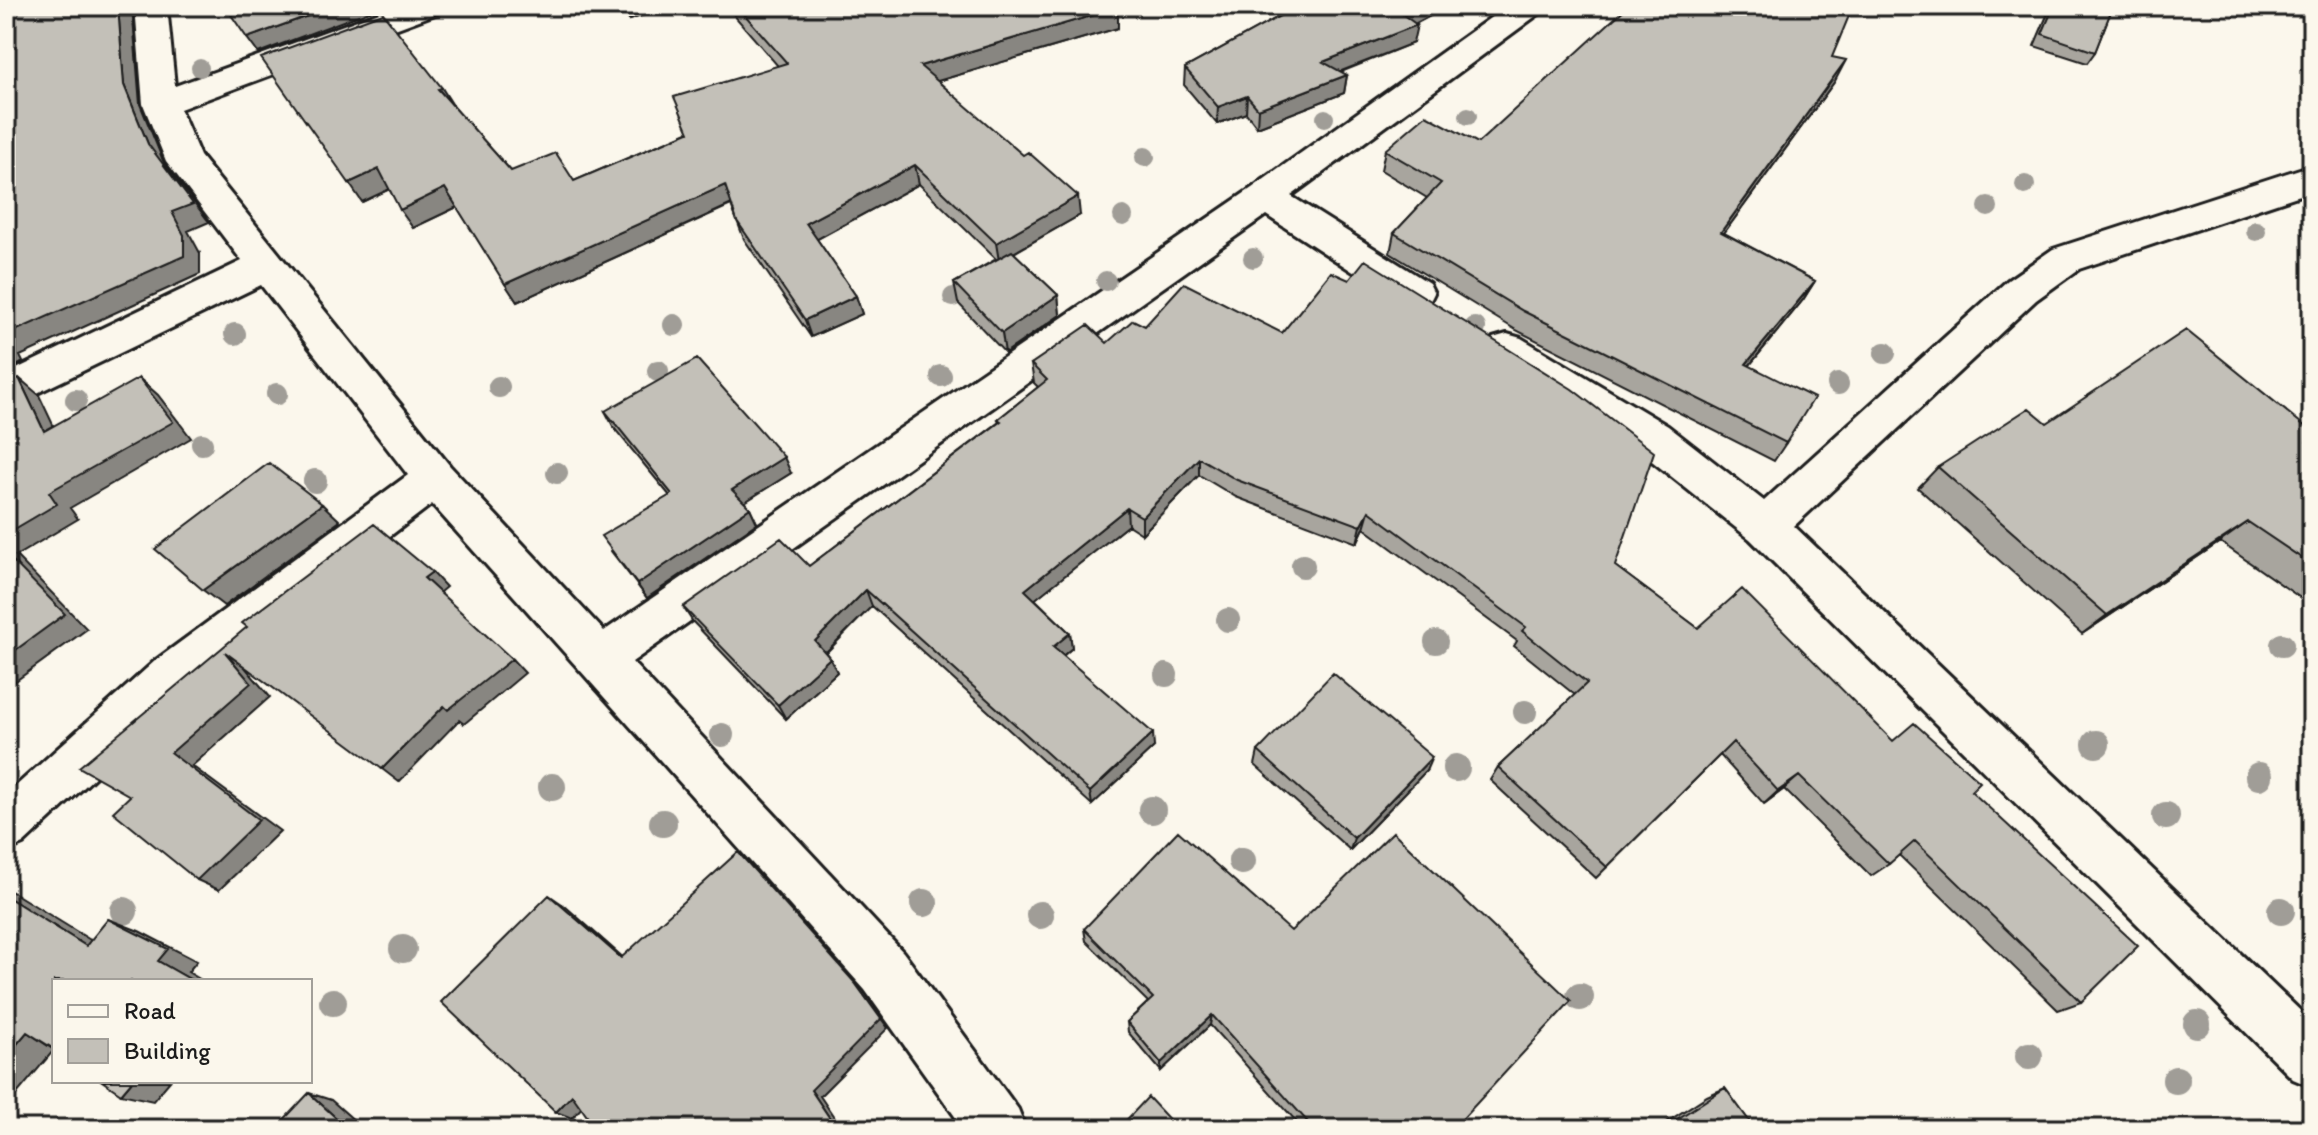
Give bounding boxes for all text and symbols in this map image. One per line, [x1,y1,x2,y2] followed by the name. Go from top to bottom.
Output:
[52,979,312,1083] legend
[124,996,176,1025] text: Road
[124,1036,211,1065] text: Building

